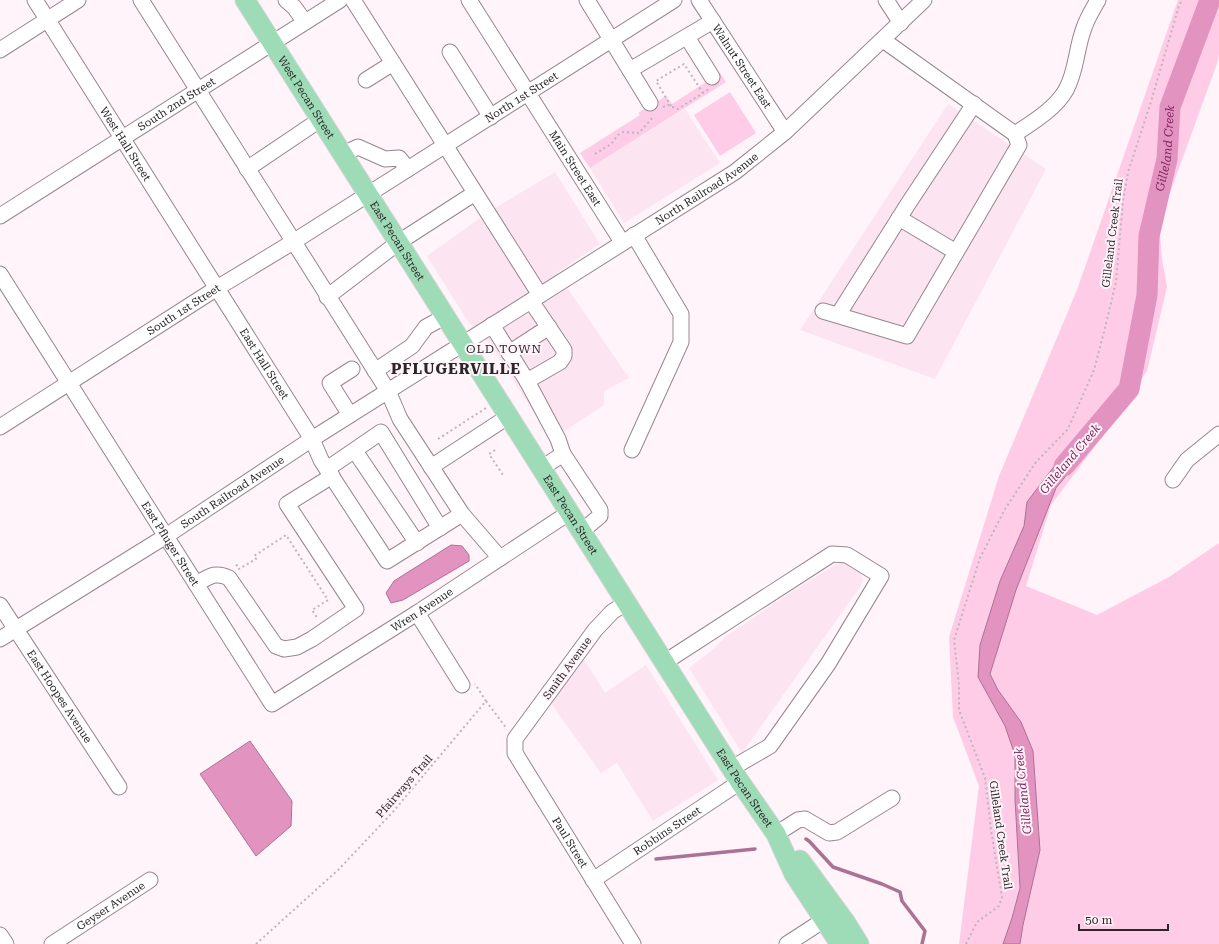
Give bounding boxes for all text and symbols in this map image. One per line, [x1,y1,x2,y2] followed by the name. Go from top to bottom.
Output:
[710,22,774,111] street label: Walnut Street East
[275,54,337,141] street label: West Pecan Street
[483,69,561,125] street label: North 1st Street
[135,75,218,134] street label: South 2nd Street
[1153,104,1177,193] water label: Gilleland Creek
[97,105,154,184] street label: West Hall Street
[546,128,604,209] street label: Main Street East
[653,150,761,228] street label: North Railroad Avenue
[1099,177,1126,288] street label: Gilleland Creek Trail
[367,199,427,283] street label: East Pecan Street
[145,282,223,338] street label: South 1st Street
[237,326,291,402] street label: East Hall Street
[466,342,542,356] district label: OLD TOWN
[391,360,521,378] district label: PFLUGERVILLE
[1037,421,1104,497] water label: Gilleland Creek
[178,453,287,531] street label: South Railroad Avenue
[540,473,600,557] street label: East Pecan Street
[139,499,202,589] street label: East Pfluger Street
[389,585,455,635] street label: Wren Avenue
[540,635,594,702] street label: Smith Avenue
[24,648,94,745] street label: East Hoopes Avenue
[714,746,775,830] street label: East Pecan Street
[1011,747,1034,835] water label: Gilleland Creek
[374,752,436,820] street label: Pfairways Trail
[986,780,1015,891] street label: Gilleland Creek Trail
[631,804,704,858] street label: Robbins Street
[549,815,590,870] street label: Paul Street
[74,879,148,933] street label: Geyser Avenue
[1079,906,1168,932] scale bar
[1085,913,1112,927] text: 50 m

